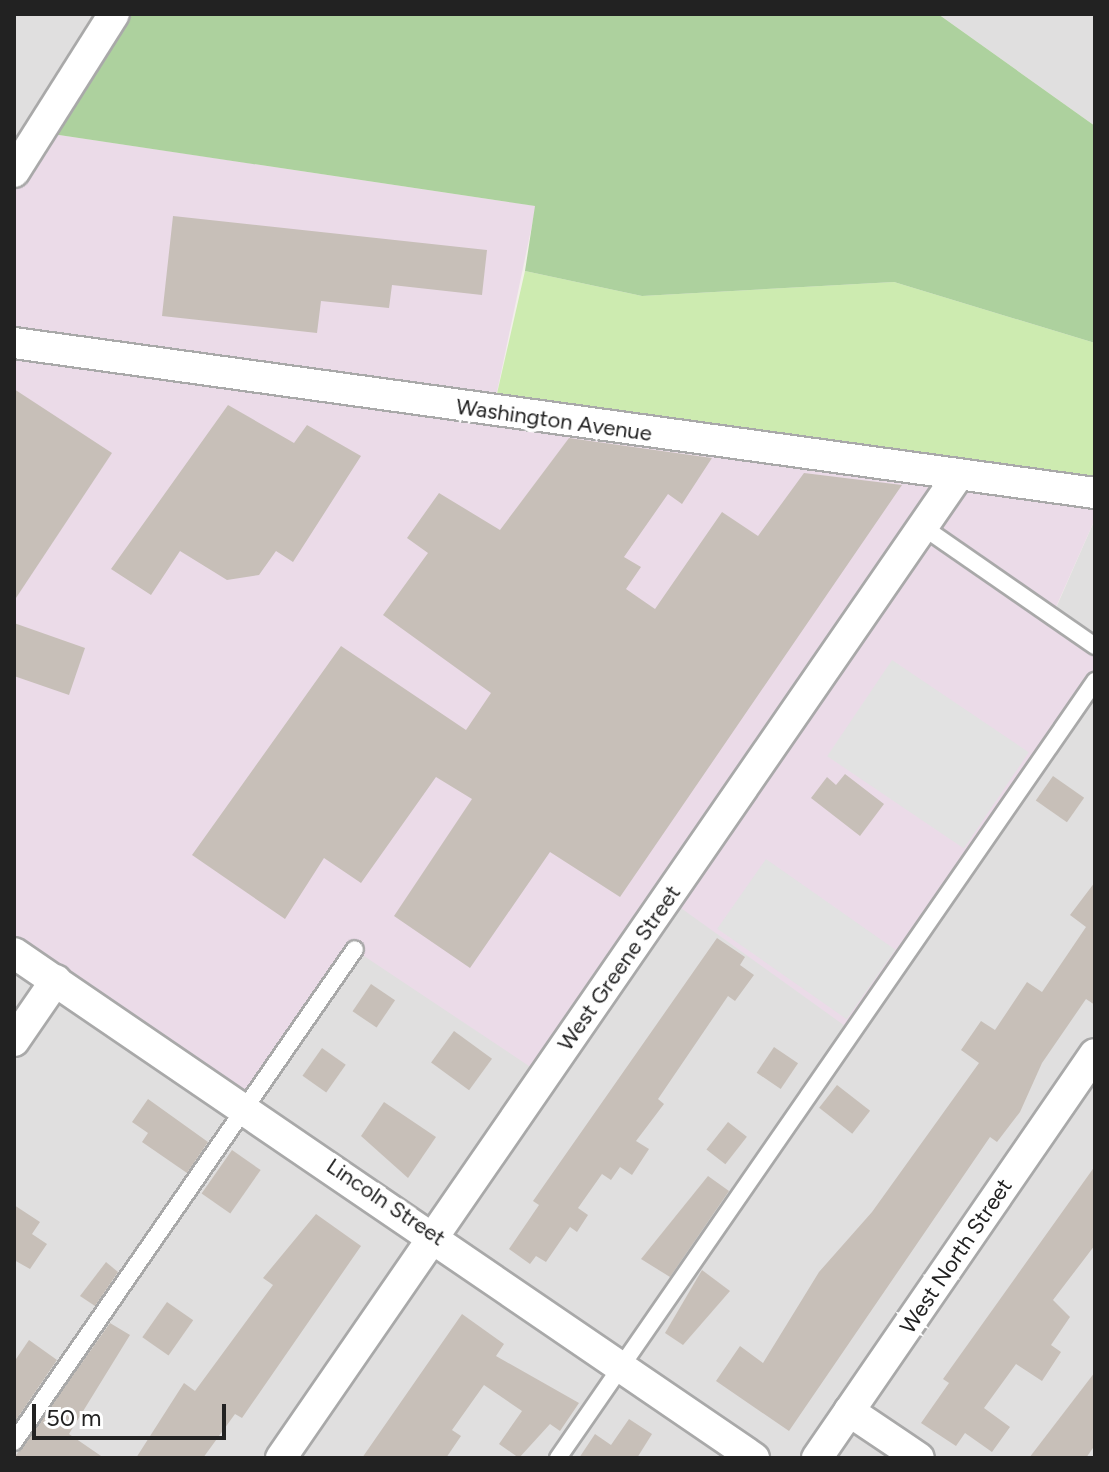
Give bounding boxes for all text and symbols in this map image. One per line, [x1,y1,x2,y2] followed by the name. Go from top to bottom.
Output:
[454,393,654,447] street label: Washington Avenue
[552,880,686,1056] street label: West Greene Street
[322,1153,450,1251] street label: Lincoln Street
[894,1174,1018,1338] street label: West North Street
[36,1388,230,1438] scale bar
[46,1403,102,1432] text: 50 m

